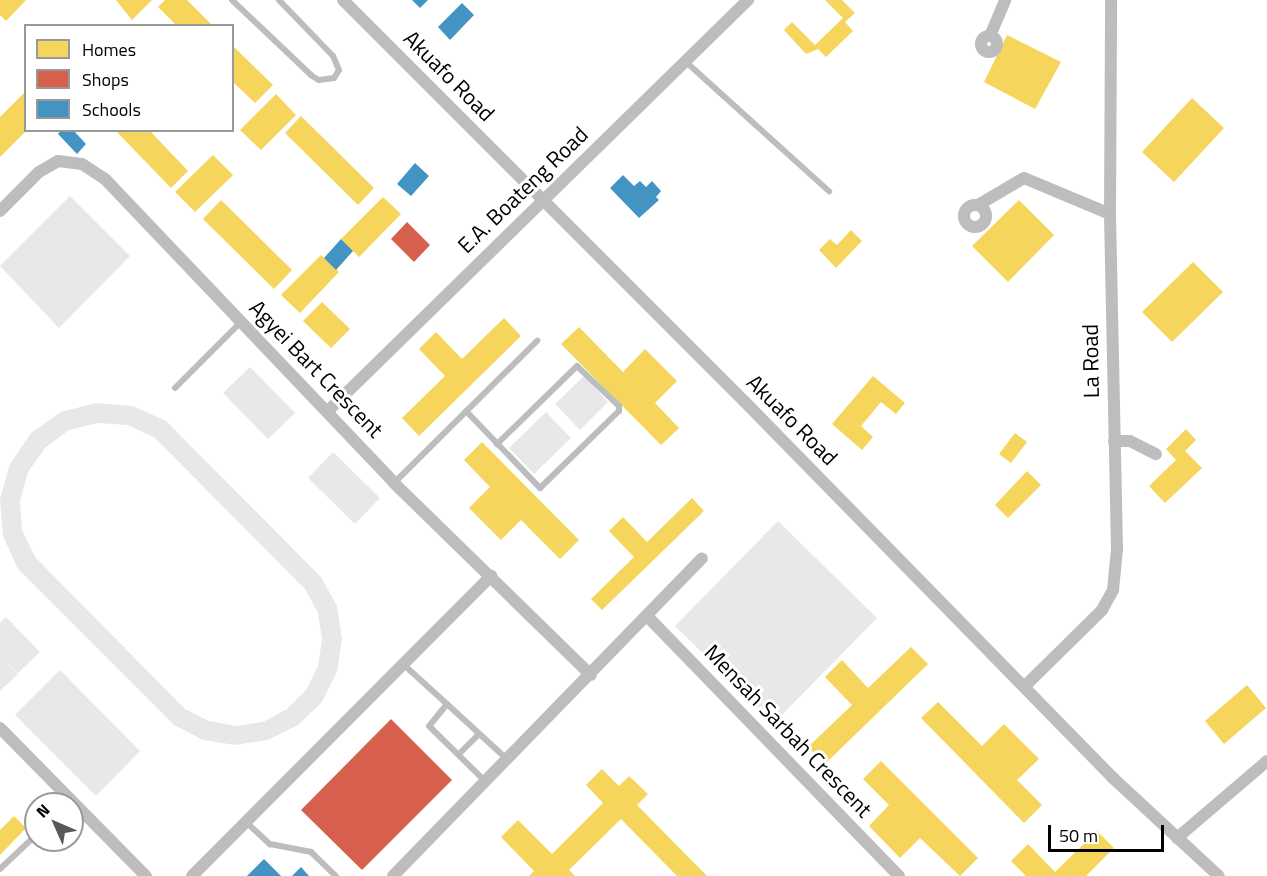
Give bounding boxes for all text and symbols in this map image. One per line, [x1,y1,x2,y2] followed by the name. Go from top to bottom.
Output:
[24,24,234,132] legend
[398,25,500,127] street label: Akuafo Road
[82,36,136,63] text: Homes
[82,66,129,93] text: Shops
[82,96,141,123] text: Schools
[453,121,593,259] street label: E.A. Boateng Road
[244,295,388,443] street label: Agyei Bart Crescent
[1077,324,1105,398] street label: La Road
[741,369,843,471] street label: Akuafo Road
[699,639,877,823] street label: Mensah Sarbah Crescent
[24,792,84,852] north arrow
[30,798,55,823] text: N
[1051,813,1166,851] scale bar
[1059,822,1098,849] text: 50 m

